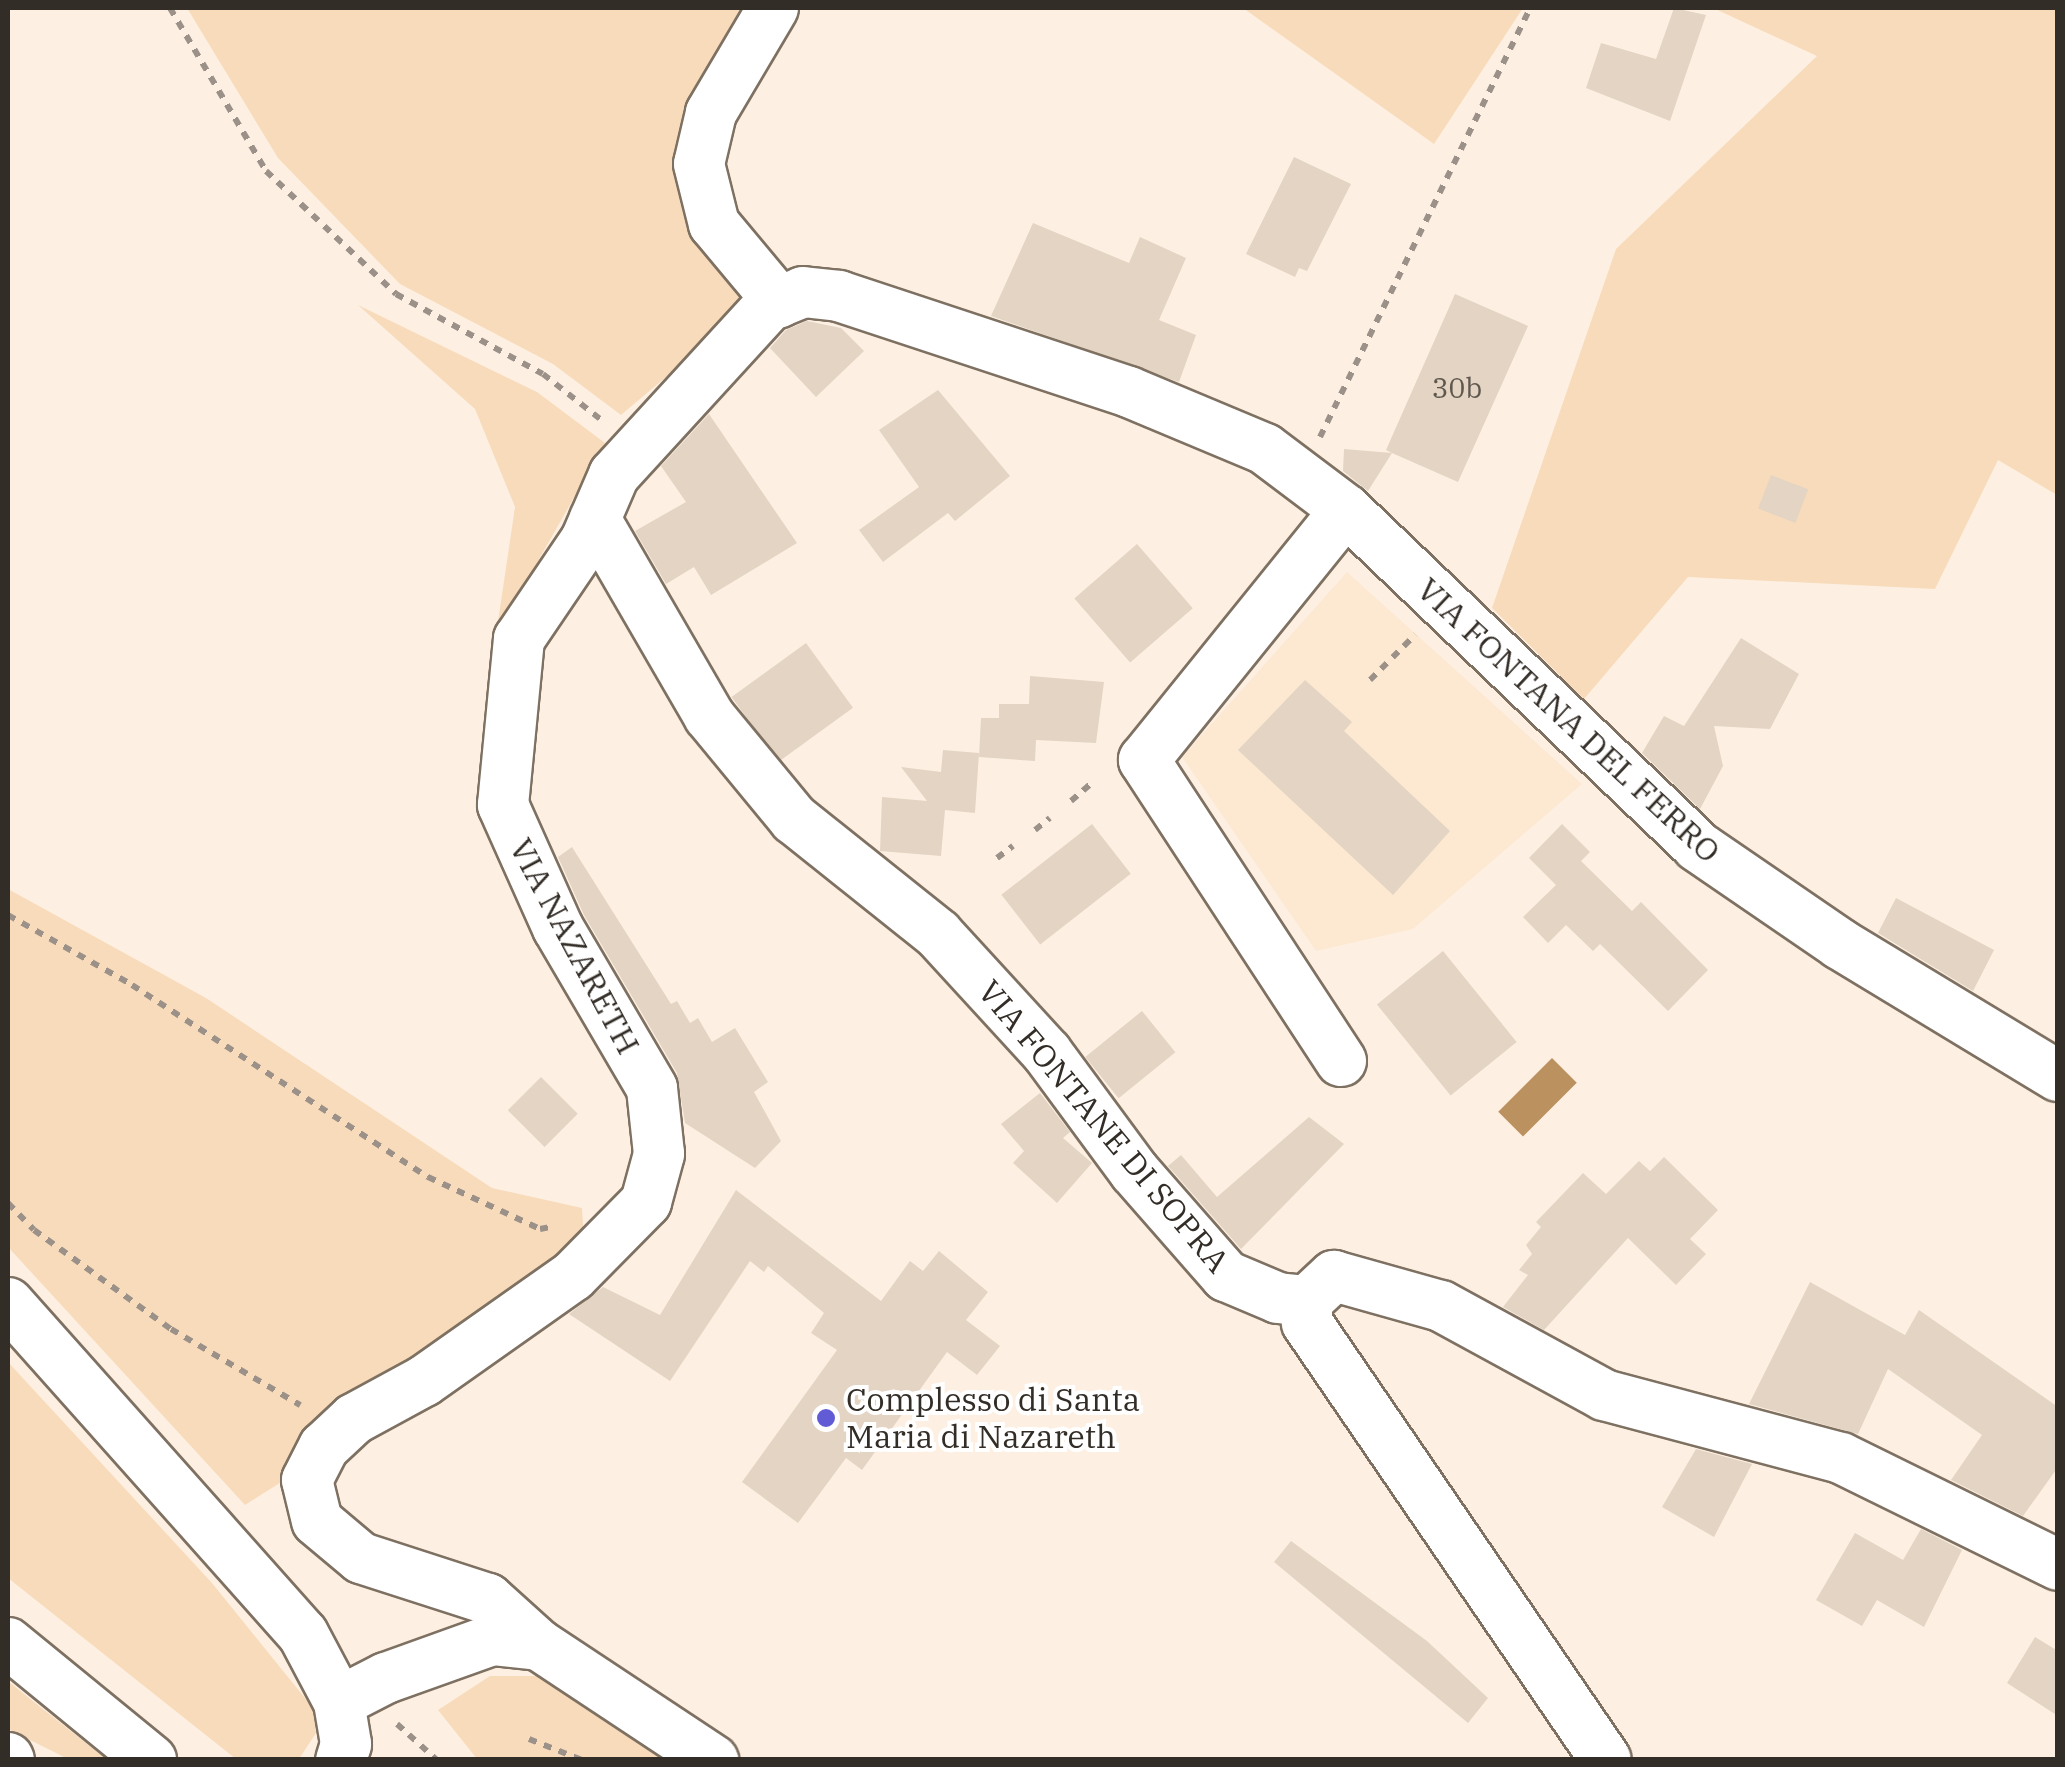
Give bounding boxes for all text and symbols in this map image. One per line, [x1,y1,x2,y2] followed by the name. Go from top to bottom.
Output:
[1432,371,1482,405] house number: 30b
[1410,570,1728,870] street label: VIA FONTANA DEL FERRO
[502,832,648,1060] street label: VIA NAZARETH
[971,972,1237,1280] street label: VIA FONTANE DI SOPRA
[846,1381,1140,1456] place label: Complesso di Santa Maria di Nazareth
[815,1407,837,1429] marker: Complesso di Santa Maria di Nazareth

